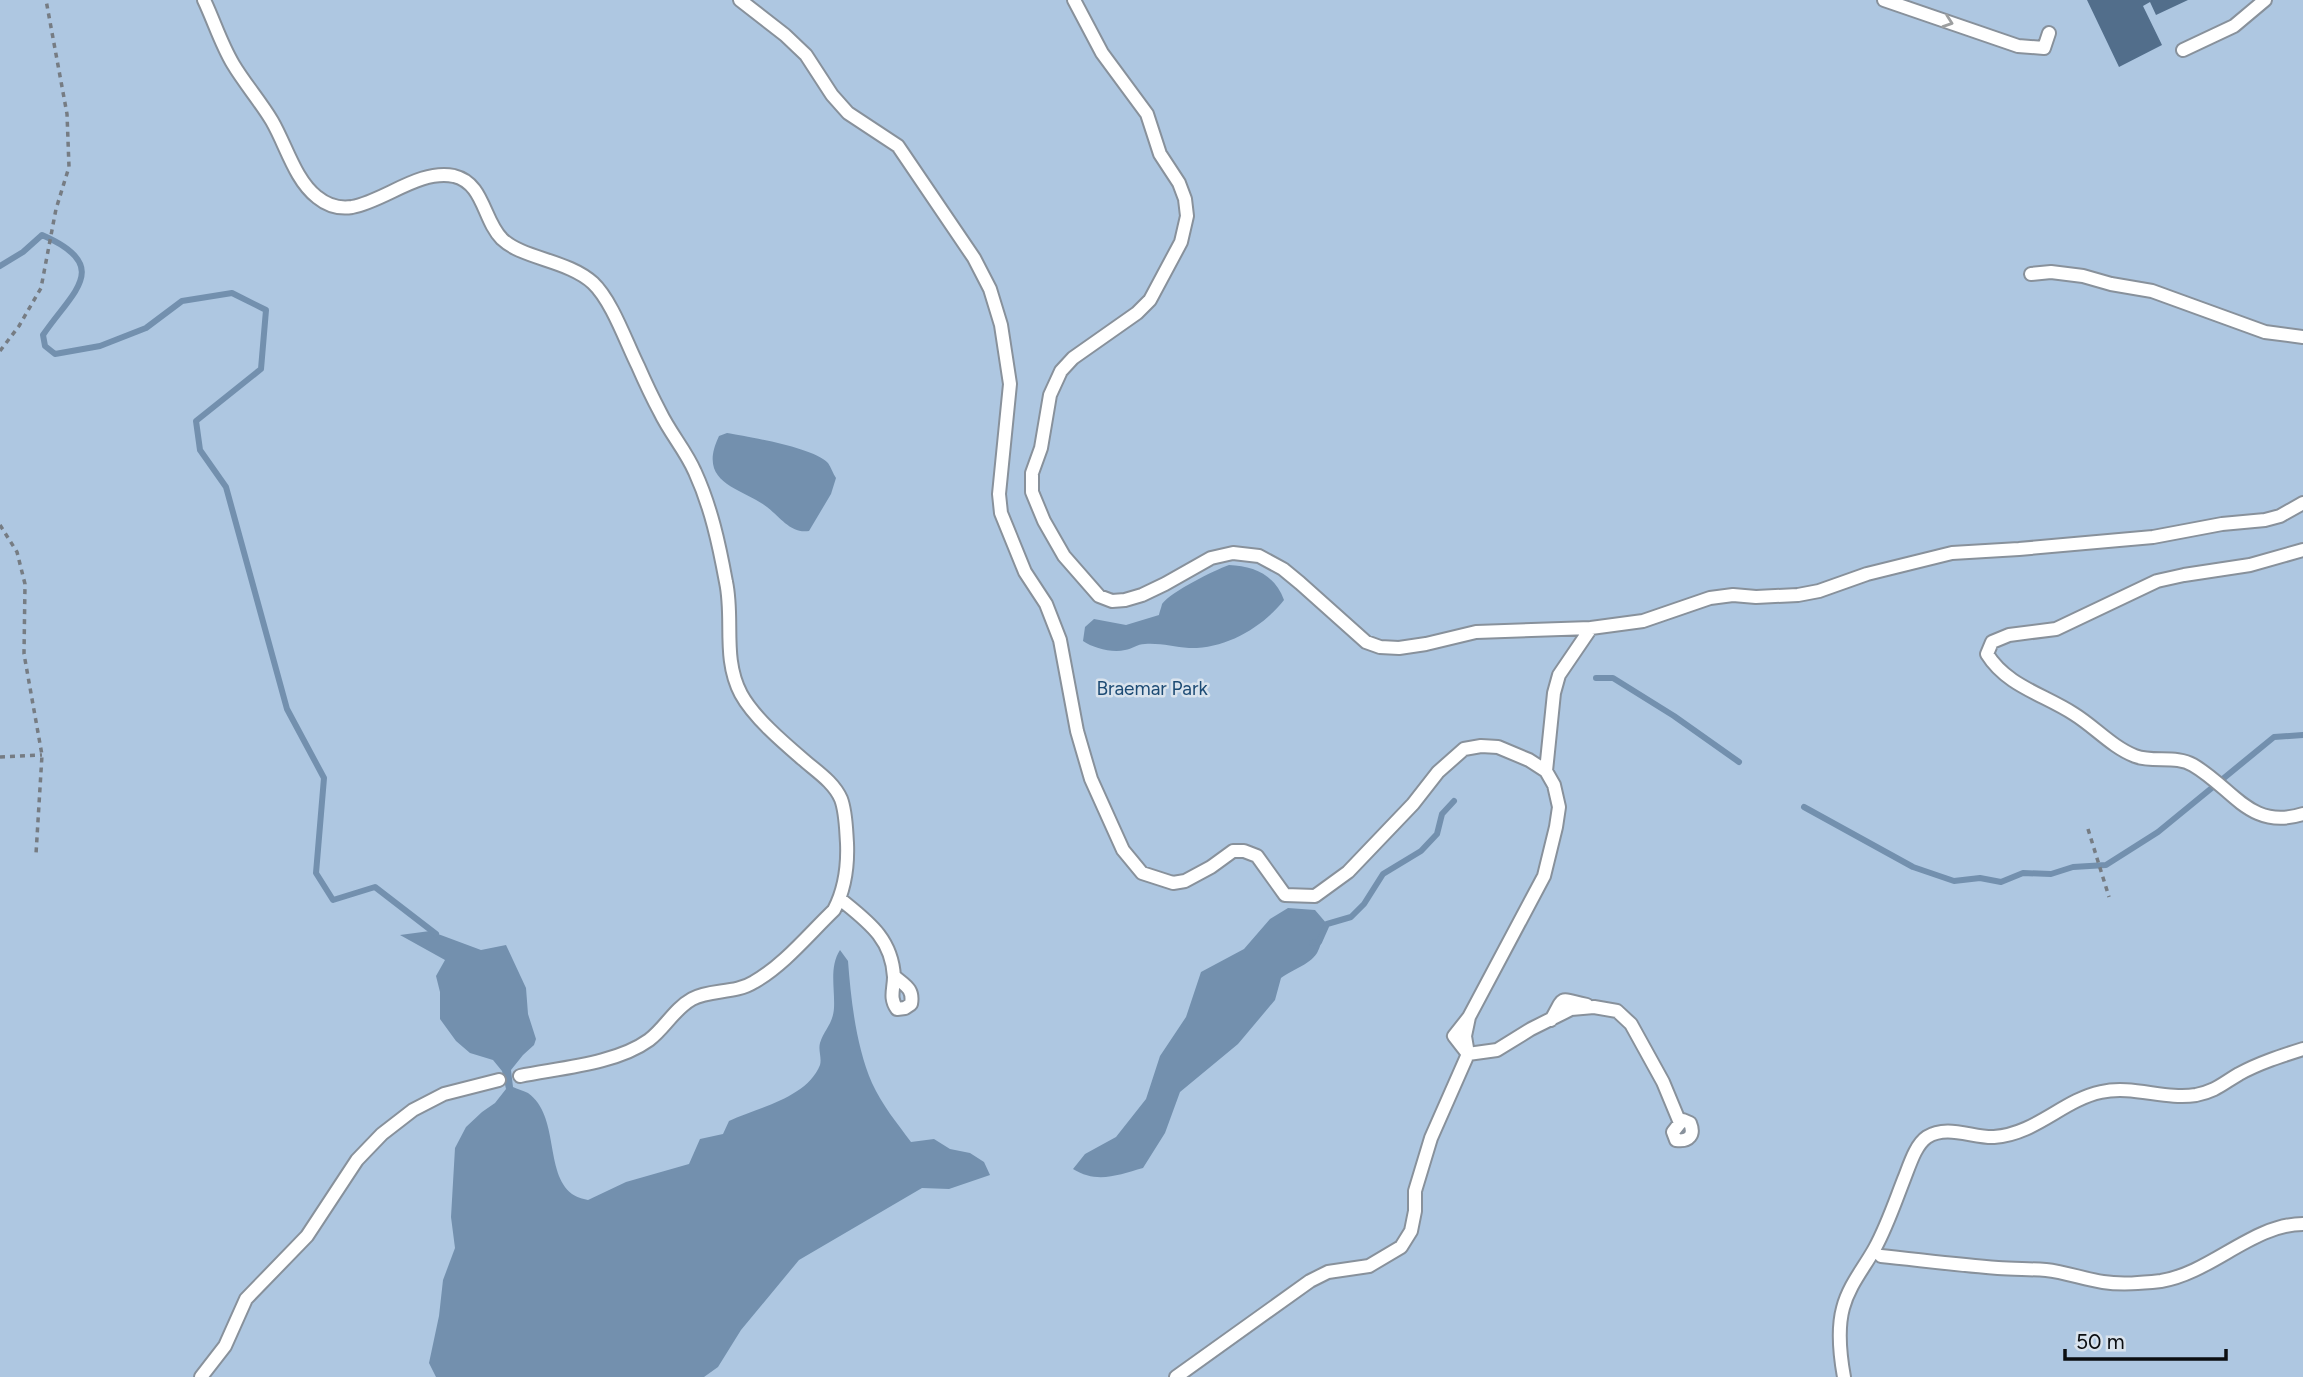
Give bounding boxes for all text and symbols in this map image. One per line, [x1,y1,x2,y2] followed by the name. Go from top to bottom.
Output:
[1942,14,1954,28] one-way arrow
[1096,677,1208,700] park label: Braemar Park
[2065,1318,2226,1362] scale bar
[2076,1329,2125,1354] text: 50 m

